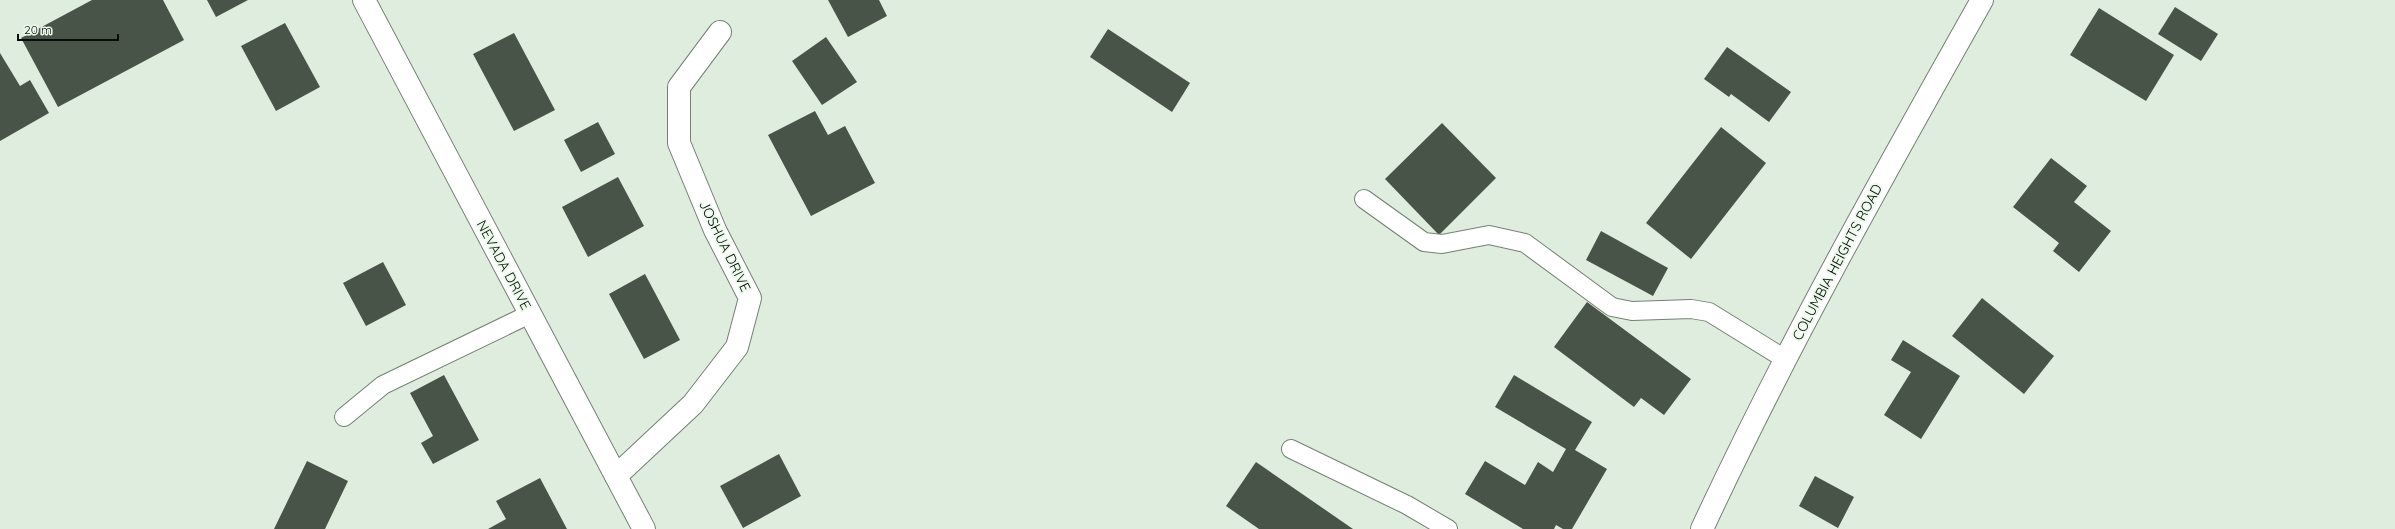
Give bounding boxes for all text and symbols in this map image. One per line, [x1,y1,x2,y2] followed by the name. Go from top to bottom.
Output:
[18,16,118,42] scale bar
[24,22,52,37] text: 20 m
[1788,181,1886,343] street label: COLUMBIA HEIGHTS ROAD
[695,197,755,295] street label: JOSHUA DRIVE
[473,217,535,313] street label: NEVADA DRIVE

